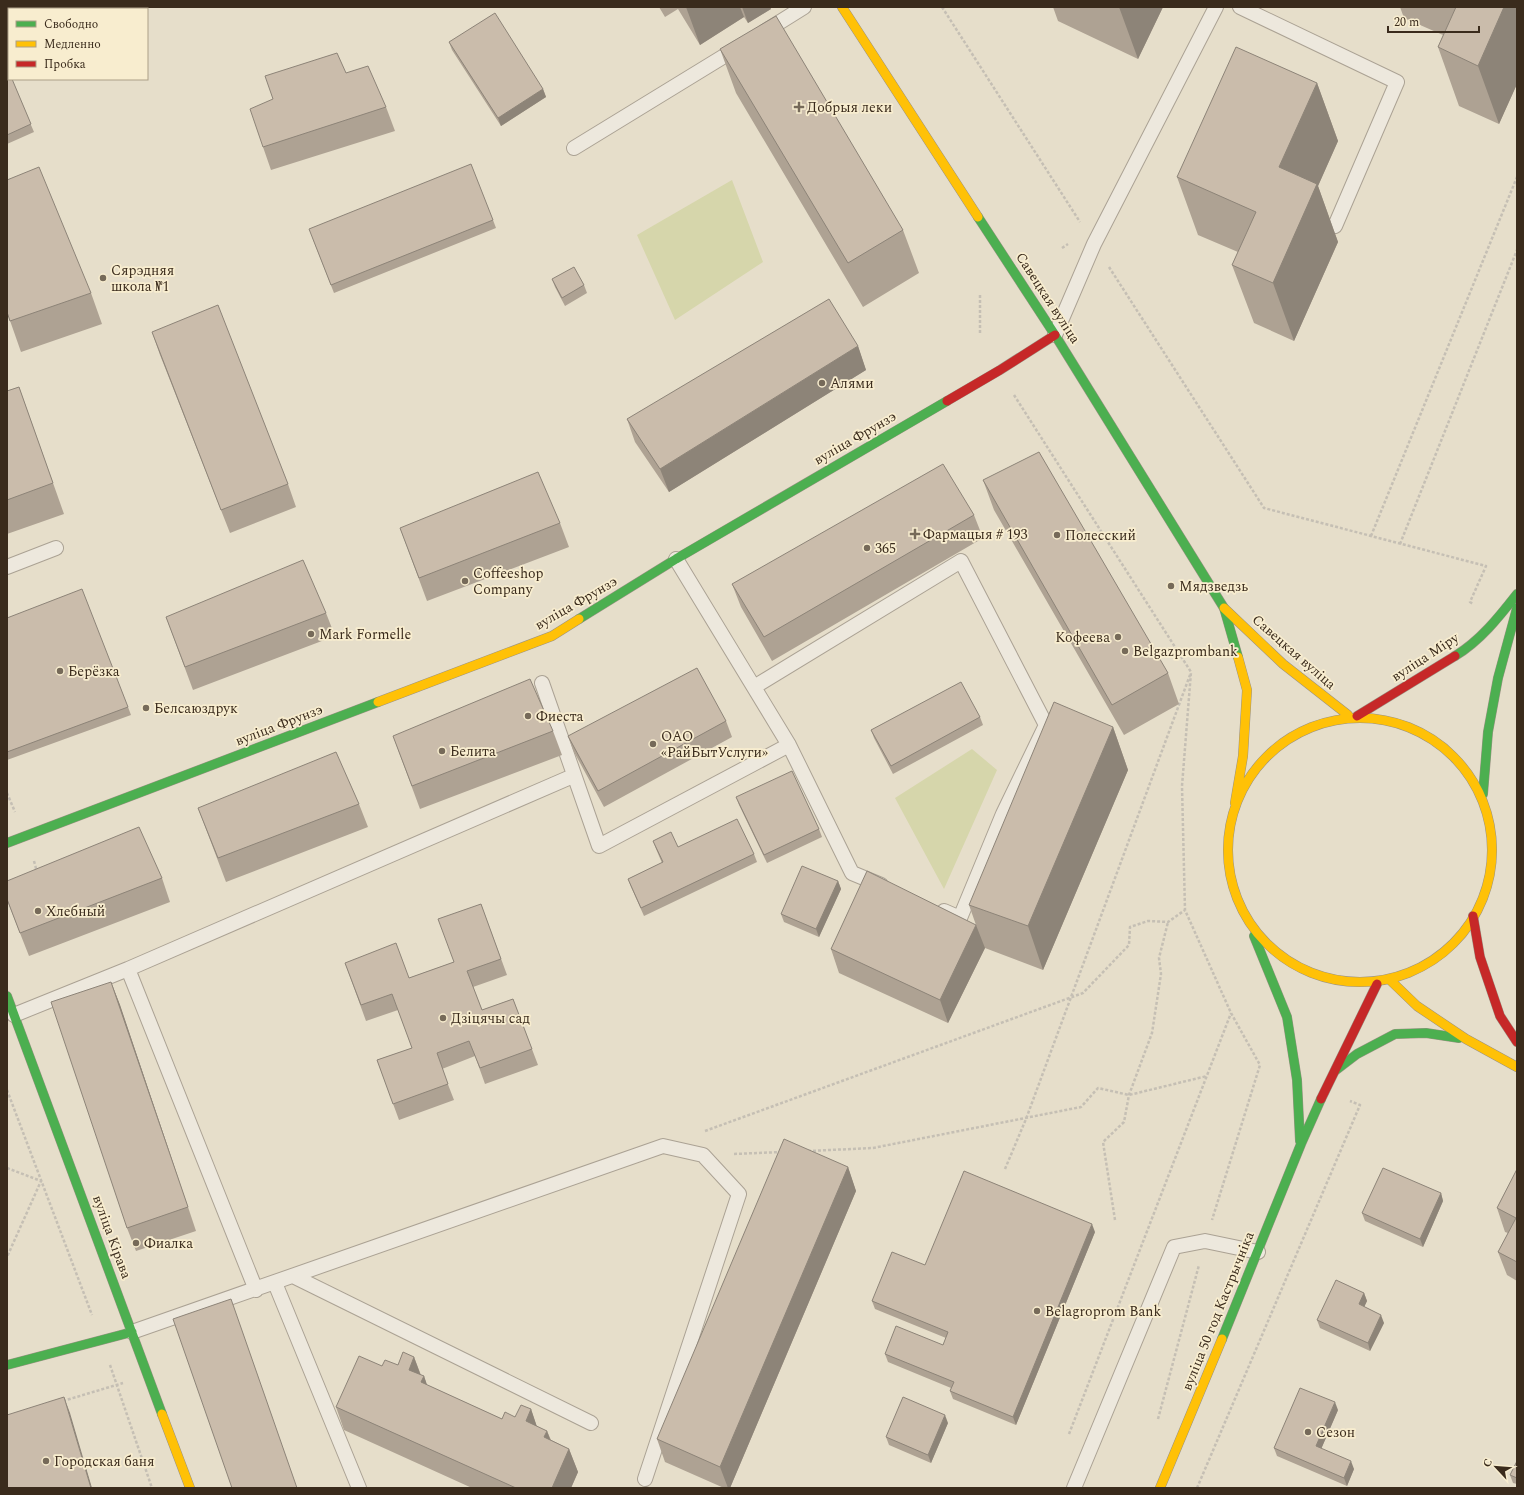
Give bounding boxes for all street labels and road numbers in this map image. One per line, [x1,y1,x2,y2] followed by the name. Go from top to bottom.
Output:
[1011,248,1086,348] street label: Савецкая вуліца
[810,406,900,470] street label: вуліца Фрунзэ
[531,571,621,635] street label: вуліца Фрунзэ
[1247,610,1341,695] street label: Савецкая вуліца
[1387,627,1464,687] street label: вуліца Міру
[232,699,326,751] street label: вуліца Фрунзэ
[87,1192,137,1282] street label: вуліца Кірава
[1176,1228,1260,1394] street label: вуліца 50 год Кастрычніка

